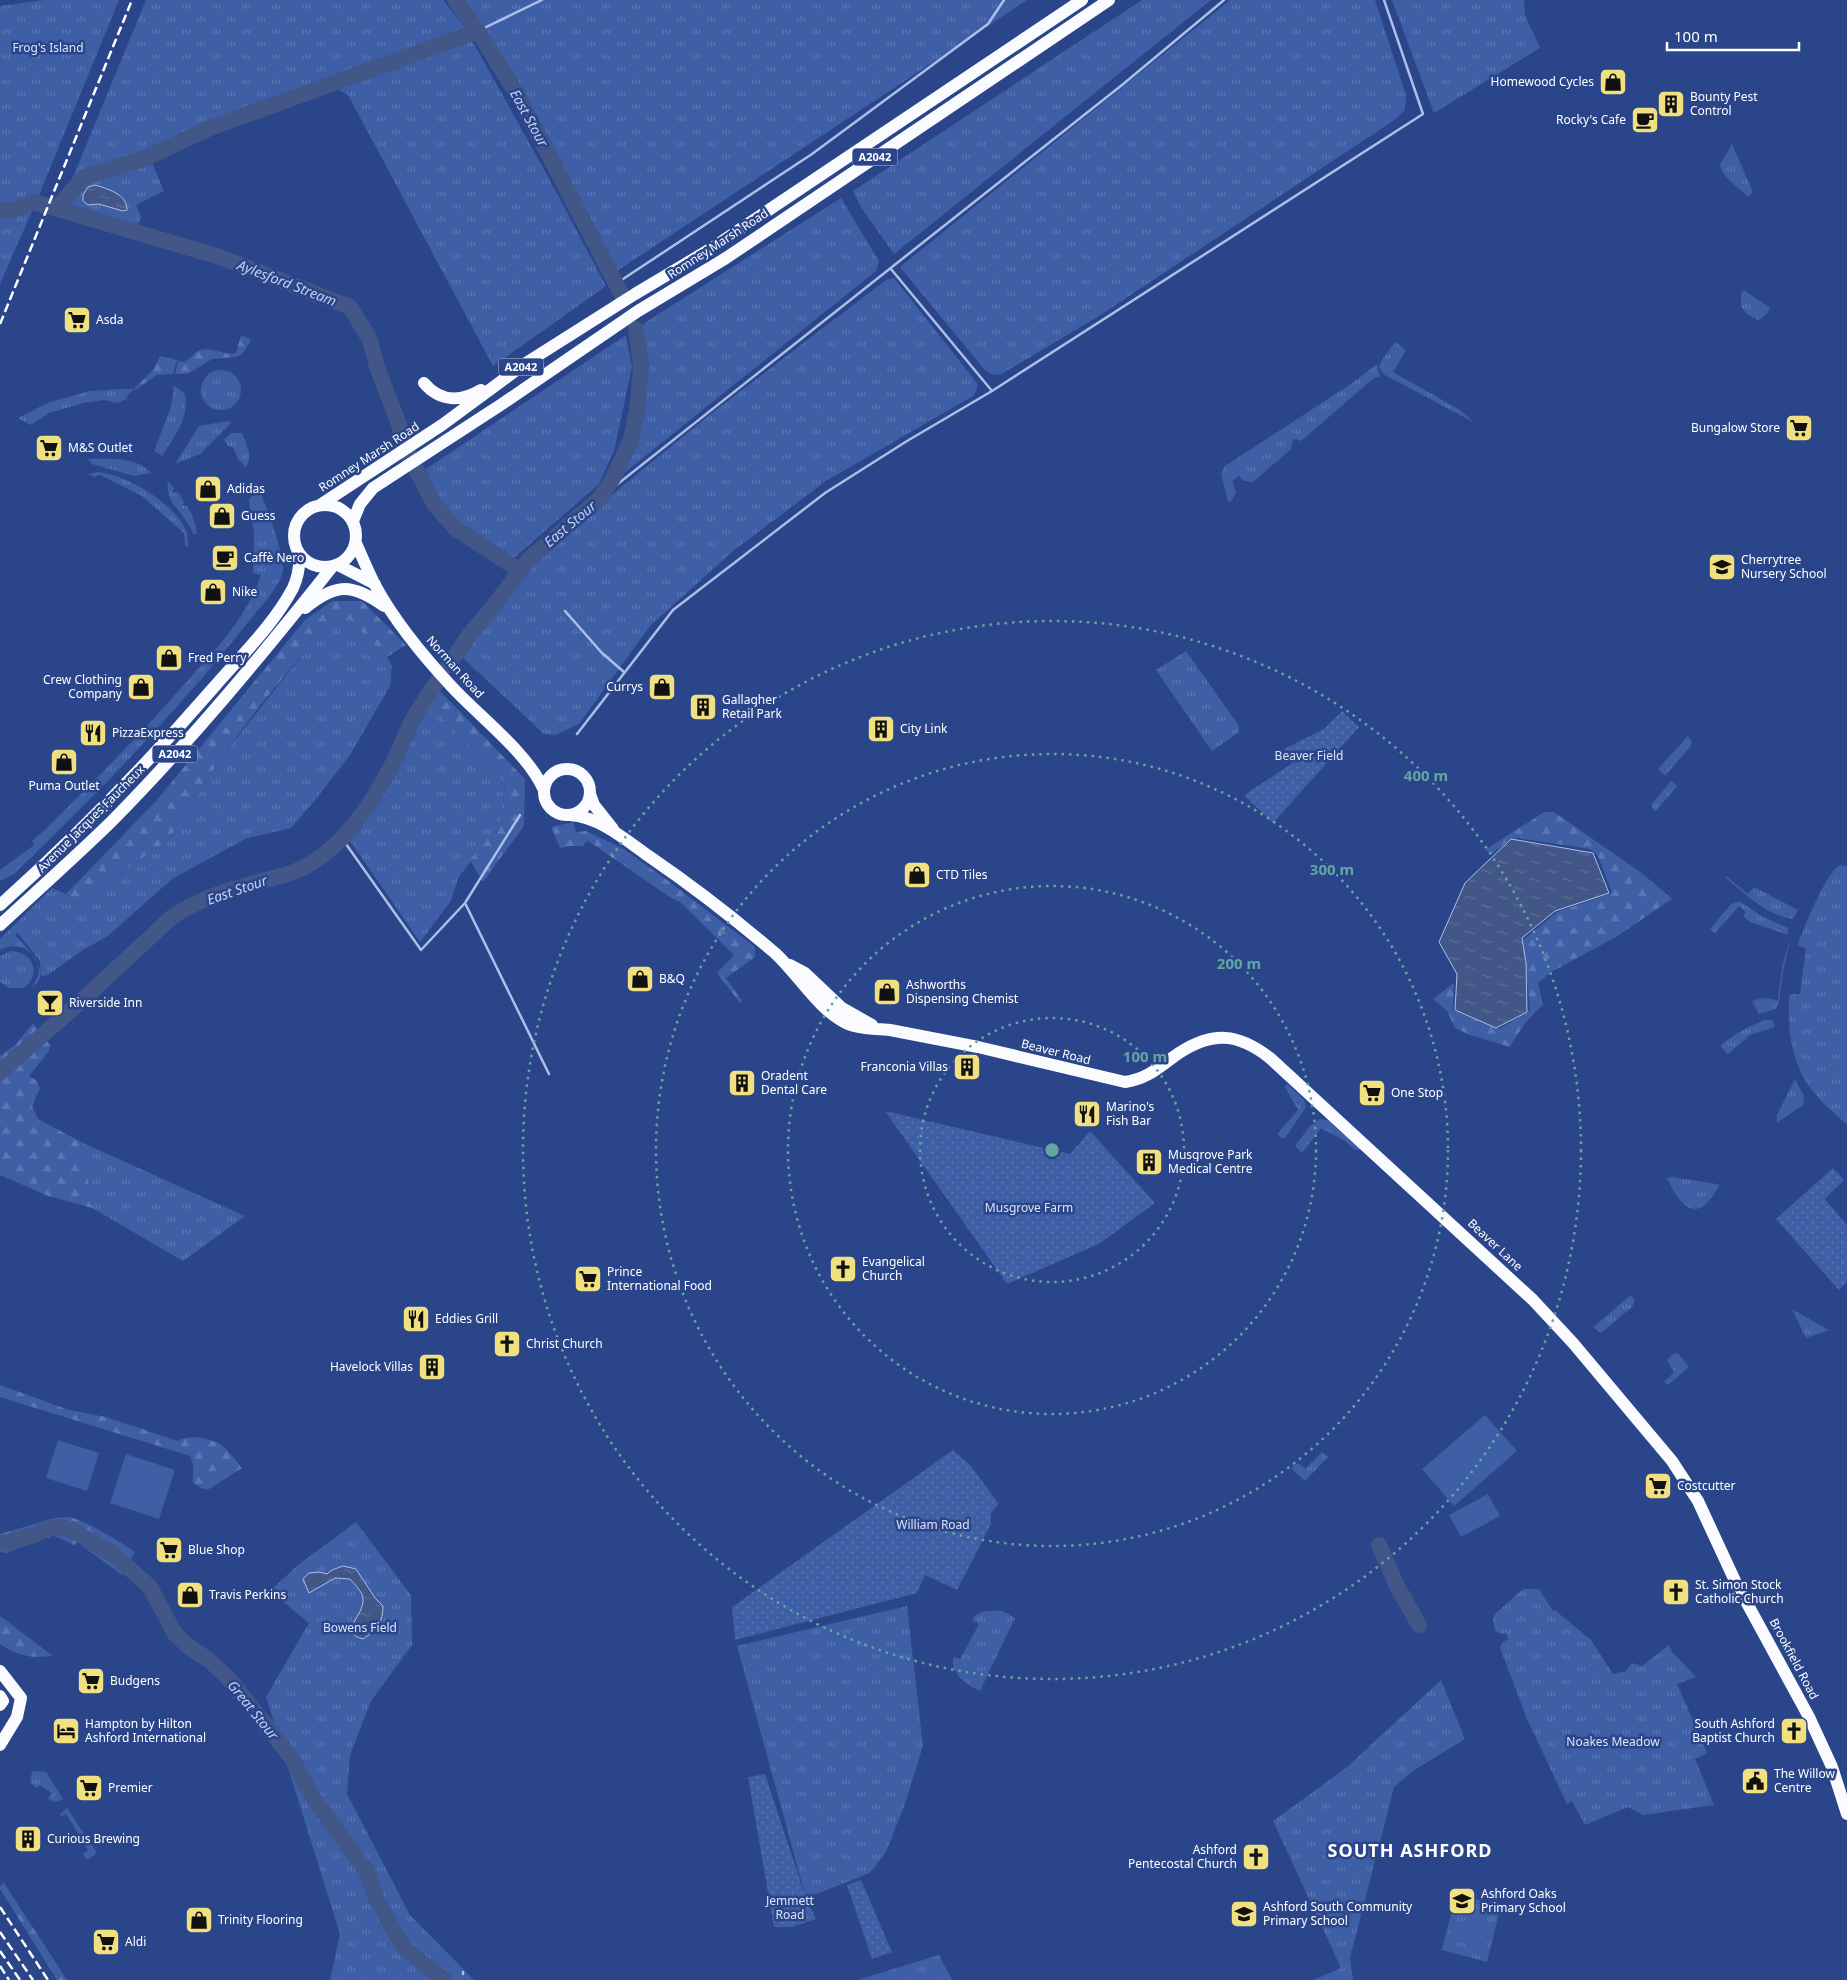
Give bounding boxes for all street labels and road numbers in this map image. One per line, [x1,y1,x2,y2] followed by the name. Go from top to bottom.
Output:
[852,148,898,166] road number: A2042
[664,205,771,283] street label: Romney Marsh Road
[498,358,544,376] road number: A2042
[315,418,422,496] street label: Romney Marsh Road
[423,632,488,702] street label: Norman Road
[152,746,198,762] road number: A2042
[33,761,149,876] street label: Avenue Jacques Faucheux
[1020,1035,1093,1068] street label: Beaver Road
[1464,1215,1527,1275] street label: Beaver Lane
[1766,1615,1823,1702] street label: Brookfield Road

